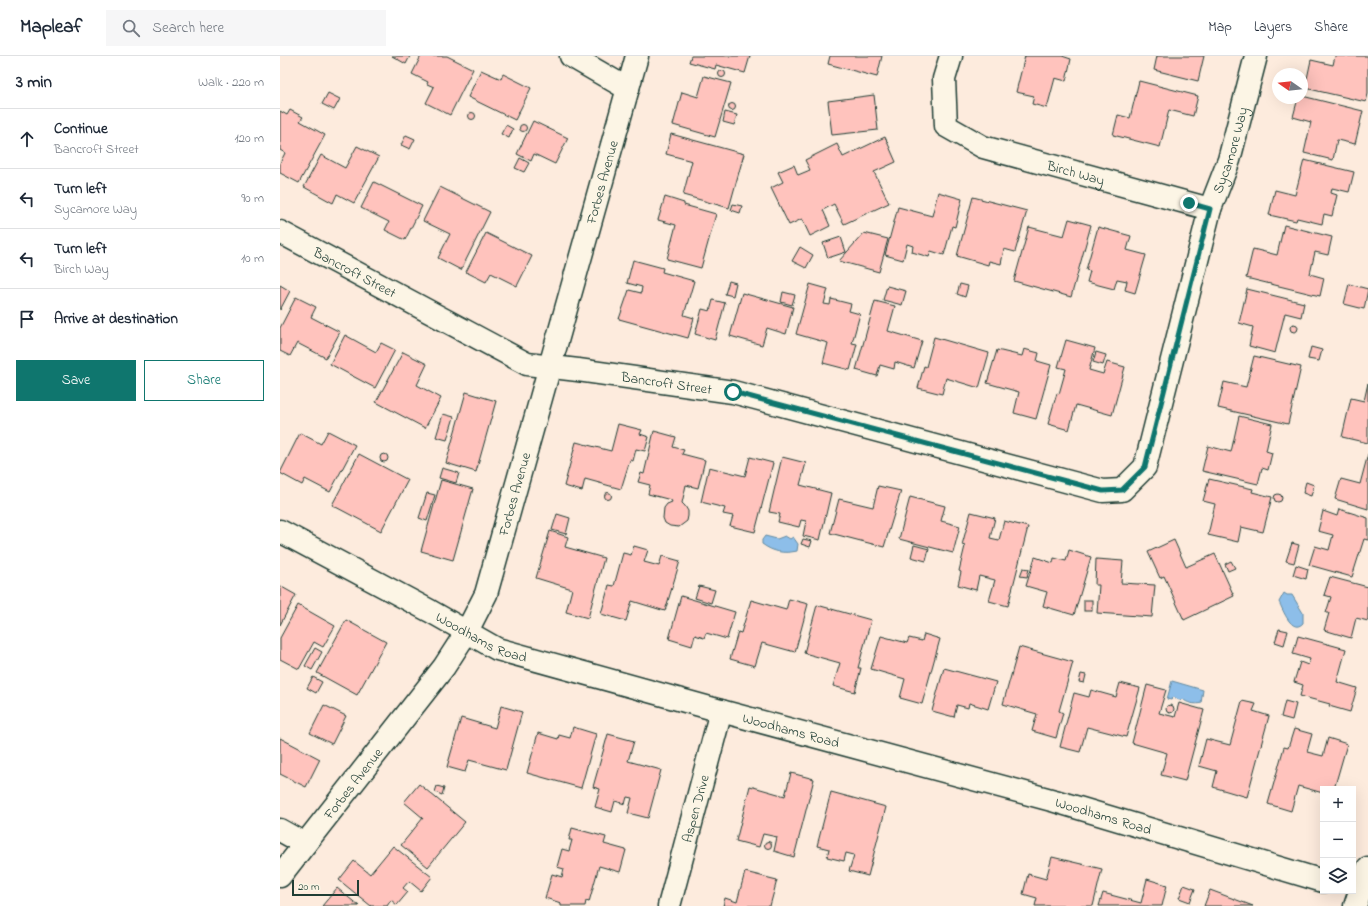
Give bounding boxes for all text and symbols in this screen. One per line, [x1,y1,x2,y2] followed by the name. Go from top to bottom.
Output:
[106,10,386,46] search box
[20,14,82,41] text: Mapleaf
[120,17,142,39] icon: search
[152,17,224,39] text: Search here
[1208,17,1232,38] text: Map
[1254,17,1292,38] text: Layers
[1314,17,1348,38] text: Share
[1272,68,1308,104] north arrow
[16,70,52,95] text: 3 min
[198,73,264,92] text: Walk · 220 m
[1208,105,1255,197] street label: Sycamore Way
[54,118,108,140] text: Continue
[16,128,38,150] icon: ahead
[234,129,264,148] text: 120 m
[581,138,625,227] street label: Forbes Avenue
[54,140,139,159] text: Bancroft Street
[1043,156,1107,193] street label: Birch Way
[54,178,107,200] text: Turn left
[16,188,38,210] icon: left
[241,189,264,208] text: 90 m
[1180,194,1198,212] route end
[54,200,137,219] text: Sycamore Way
[54,238,107,260] text: Turn left
[308,242,400,304] street label: Bancroft Street
[16,248,38,270] icon: left
[241,249,264,268] text: 10 m
[54,260,109,279] text: Birch Way
[16,308,38,330] icon: arrive
[54,308,178,330] text: Arrive at destination
[16,360,136,401] button: Save
[144,360,264,401] button: Share
[619,367,713,401] street label: Bancroft Street
[724,383,742,401] route start
[494,450,537,539] street label: Forbes Avenue
[431,607,529,669] street label: Woodhams Road
[740,708,842,754] street label: Woodhams Road
[319,743,389,825] street label: Forbes Avenue
[677,772,716,845] street label: Aspen Drive
[1320,786,1356,894] map controls
[1320,786,1356,822] button: +
[1052,793,1154,841] street label: Woodhams Road
[1320,822,1356,858] button: −
[1320,858,1356,894] button: layers
[292,878,359,897] scale bar
[298,879,320,895] text: 20 m

